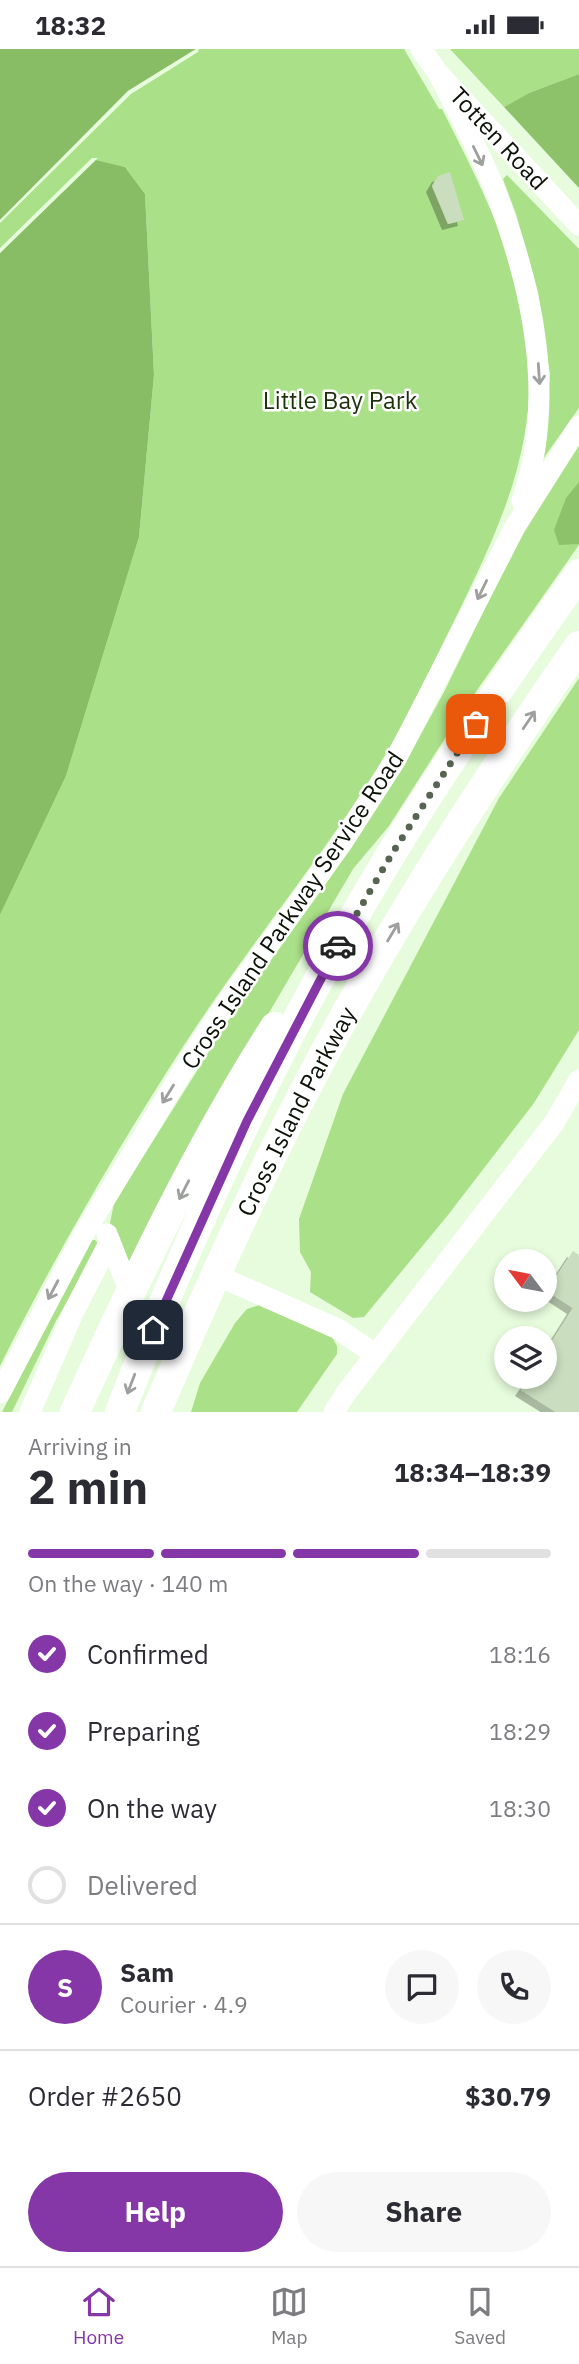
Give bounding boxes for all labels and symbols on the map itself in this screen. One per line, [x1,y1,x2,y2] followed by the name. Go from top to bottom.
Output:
[443,80,555,196] street label: Totten Road
[472,145,486,166] one-way arrow
[533,362,546,385] one-way arrow
[263,384,418,416] park label: Little Bay Park
[475,579,489,600] one-way arrow
[446,694,506,754] pin
[522,710,536,730] one-way arrow
[173,745,411,1075] street label: Cross Island Parkway Service Road
[303,911,373,981] courier
[387,923,401,943] one-way arrow
[229,1001,363,1221] street label: Cross Island Parkway
[160,1083,174,1103] one-way arrow
[176,1179,190,1199] one-way arrow
[494,1249,556,1313] north arrow
[46,1279,60,1299] one-way arrow
[123,1300,183,1360] pin
[124,1373,137,1395] one-way arrow

